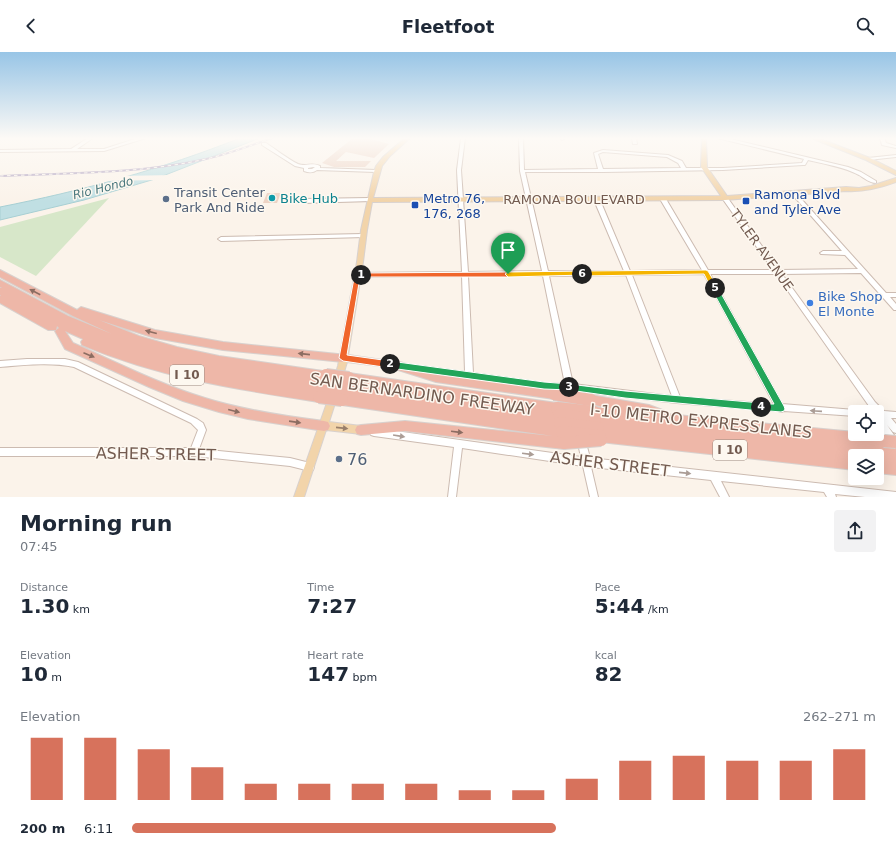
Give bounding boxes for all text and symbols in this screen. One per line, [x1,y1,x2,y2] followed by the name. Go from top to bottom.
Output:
[20,15,42,37] icon: back
[854,15,876,37] icon: search
[402,16,494,37] text: Fleetfoot
[71,174,135,202] water label: Rio Hondo
[173,185,266,215] place label: Transit Center Park And Ride
[754,187,841,217] place label: Ramona Blvd and Tyler Ave
[280,191,338,206] place label: Bike Hub
[423,191,485,221] place label: Metro 76, 176, 268
[503,192,645,207] street label: RAMONA BOULEVARD
[267,193,277,203] marker: Bike Hub
[161,194,171,204] marker: Transit Center Park And Ride
[741,196,751,206] marker: Ramona Blvd and Tyler Ave
[410,200,420,210] marker: Metro 76, 176, 268
[727,205,797,294] street label: TYLER AVENUE
[491,233,525,274] pin
[497,239,519,261] icon: arrive
[572,264,592,284] pin: 6
[351,265,371,285] pin: 1
[578,267,586,280] text: 6
[357,268,365,281] text: 1
[705,278,725,298] pin: 5
[711,281,719,294] text: 5
[29,289,41,295] one-way arrow
[818,289,882,319] place label: Bike Shop El Monte
[805,298,815,308] marker: Bike Shop El Monte
[145,329,158,335] one-way arrow
[298,350,310,357] one-way arrow
[83,352,94,358] one-way arrow
[380,354,400,374] pin: 2
[386,357,394,370] text: 2
[170,365,204,385] road number: I 10
[309,369,536,419] street label: SAN BERNARDINO FREEWAY
[559,377,579,397] pin: 3
[565,380,573,393] text: 3
[751,397,771,417] pin: 4
[589,400,813,442] street label: I-10 METRO EXPRESSLANES
[757,400,765,413] text: 4
[848,405,884,485] map controls
[848,405,884,441] button: locate
[810,407,822,414] one-way arrow
[229,408,241,414] one-way arrow
[289,419,301,425] one-way arrow
[336,425,348,431] one-way arrow
[451,428,464,435] one-way arrow
[393,433,406,439] one-way arrow
[713,440,747,460] road number: I 10
[96,443,217,465] street label: ASHER STREET
[549,447,671,481] street label: ASHER STREET
[848,449,884,485] button: layers
[347,450,367,469] place label: 76
[522,451,534,457] one-way arrow
[334,454,344,464] marker: 76
[679,470,691,476] one-way arrow
[834,510,876,552] button: share
[20,511,172,536] text: Morning run
[20,539,57,554] text: 07:45
[20,581,68,594] text: Distance
[307,581,334,594] text: Time
[595,581,620,594] text: Pace
[20,594,69,618] text: 1.30
[307,594,357,618] text: 7:27
[595,594,644,618] text: 5:44
[69,603,90,616] text: km
[644,603,669,616] text: /km
[20,649,71,662] text: Elevation
[307,649,364,662] text: Heart rate
[595,649,617,662] text: kcal
[20,662,48,686] text: 10
[307,662,349,686] text: 147
[595,662,623,686] text: 82
[48,671,62,684] text: m
[349,671,377,684] text: bpm
[20,709,80,724] text: Elevation
[803,709,876,724] text: 262–271 m
[20,821,65,836] text: 200 m
[84,821,113,836] text: 6:11

